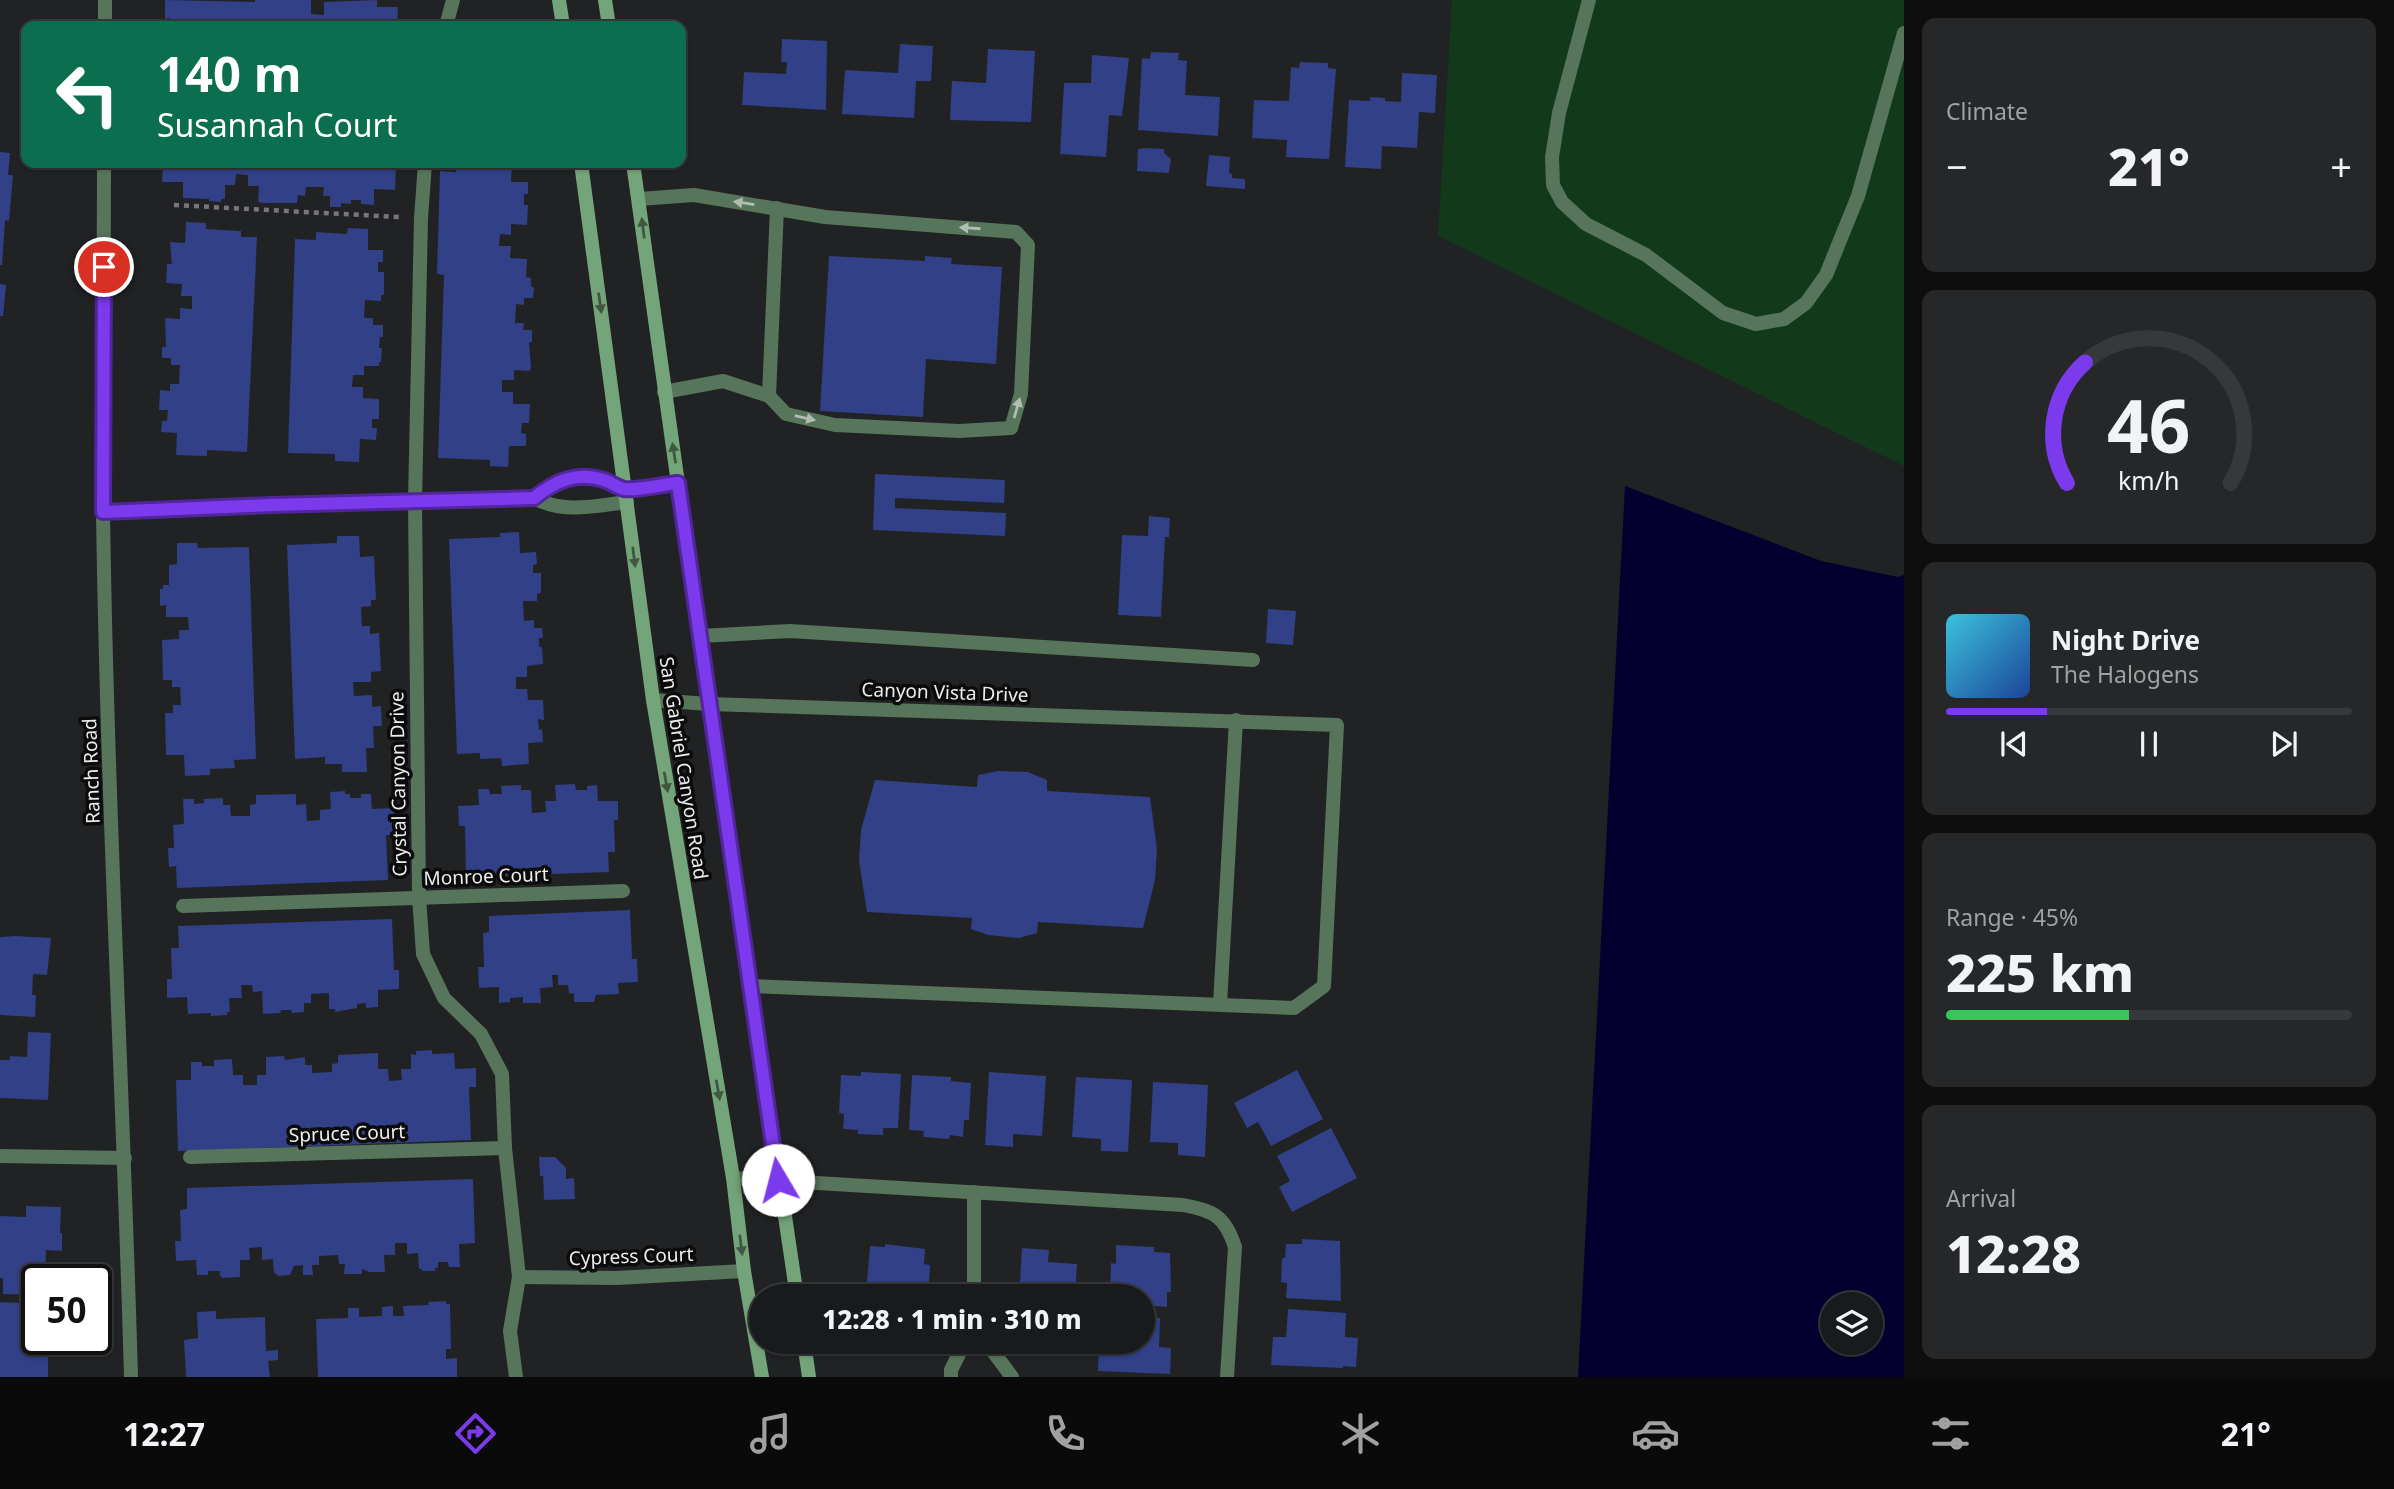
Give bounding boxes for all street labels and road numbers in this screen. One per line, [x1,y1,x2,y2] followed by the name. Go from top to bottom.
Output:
[654,655,714,881] street label: San Gabriel Canyon Road
[861,676,1029,708] street label: Canyon Vista Drive
[383,691,413,877] street label: Crystal Canyon Drive
[76,718,106,824] street label: Ranch Road
[423,861,549,891] street label: Monroe Court
[288,1118,406,1148] street label: Spruce Court
[568,1241,694,1271] street label: Cypress Court

